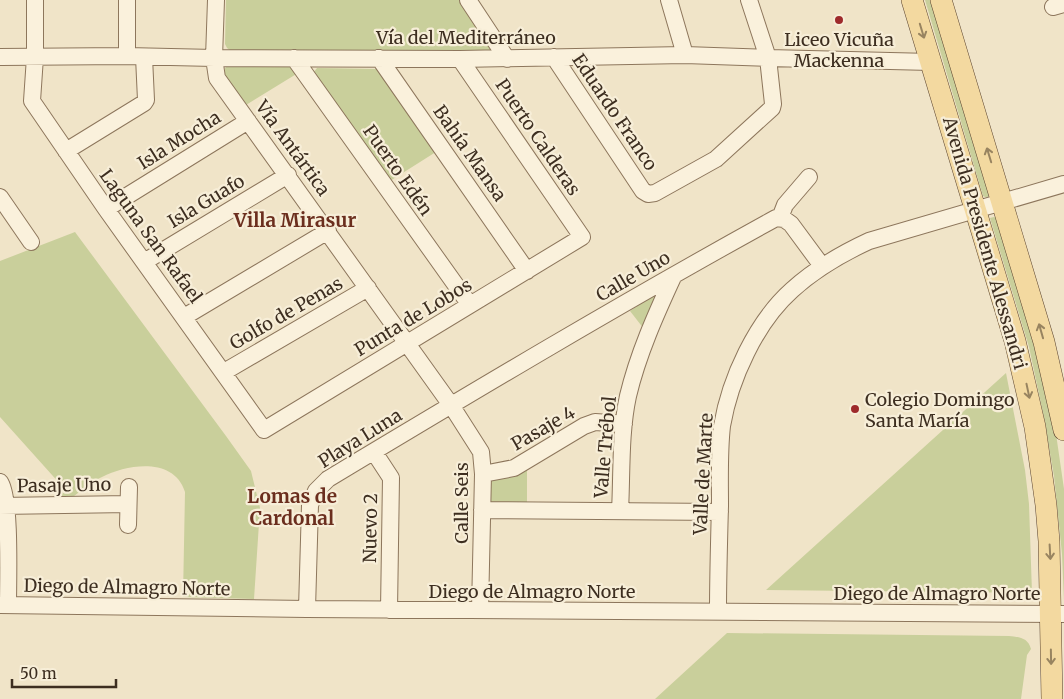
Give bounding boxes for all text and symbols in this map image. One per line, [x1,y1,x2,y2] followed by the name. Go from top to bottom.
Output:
[833,14,845,26] marker: Liceo Vicuña Mackenna
[918,22,927,38] one-way arrow
[375,26,556,49] street label: Vía del Mediterráneo
[784,28,894,72] place label: Liceo Vicuña Mackenna
[567,49,663,175] street label: Eduardo Franco
[490,74,586,200] street label: Puerto Calderas
[250,95,336,200] street label: Vía Antártica
[428,101,512,206] street label: Bahía Mansa
[133,105,225,175] street label: Isla Mocha
[938,113,1032,372] street label: Avenida Presidente Alessandri
[358,120,438,220] street label: Puerto Edén
[983,148,993,164] one-way arrow
[95,164,208,308] street label: Laguna San Rafael
[163,169,249,233] street label: Isla Guafo
[233,208,356,232] district label: Villa Mirasur
[592,246,674,306] street label: Calle Uno
[225,271,347,355] street label: Golfo de Penas
[350,273,476,361] street label: Punta de Lobos
[1035,324,1045,340] one-way arrow
[1023,383,1033,399] one-way arrow
[865,388,1015,432] place label: Colegio Domingo Santa María
[589,395,621,500] street label: Valle Trébol
[507,401,579,455] street label: Pasaje 4
[314,403,406,473] street label: Playa Luna
[849,403,861,415] marker: Colegio Domingo Santa María
[688,412,718,537] street label: Valle de Marte
[450,462,473,544] street label: Calle Seis
[17,473,111,497] street label: Pasaje Uno
[247,484,337,530] district label: Lomas de Cardonal
[358,493,382,563] street label: Nuevo 2
[1045,544,1054,560] one-way arrow
[23,574,231,600] street label: Diego de Almagro Norte
[429,580,635,603] street label: Diego de Almagro Norte
[834,582,1040,605] street label: Diego de Almagro Norte
[1046,648,1056,664] one-way arrow
[12,656,116,688] scale bar
[20,664,57,683] text: 50 m

